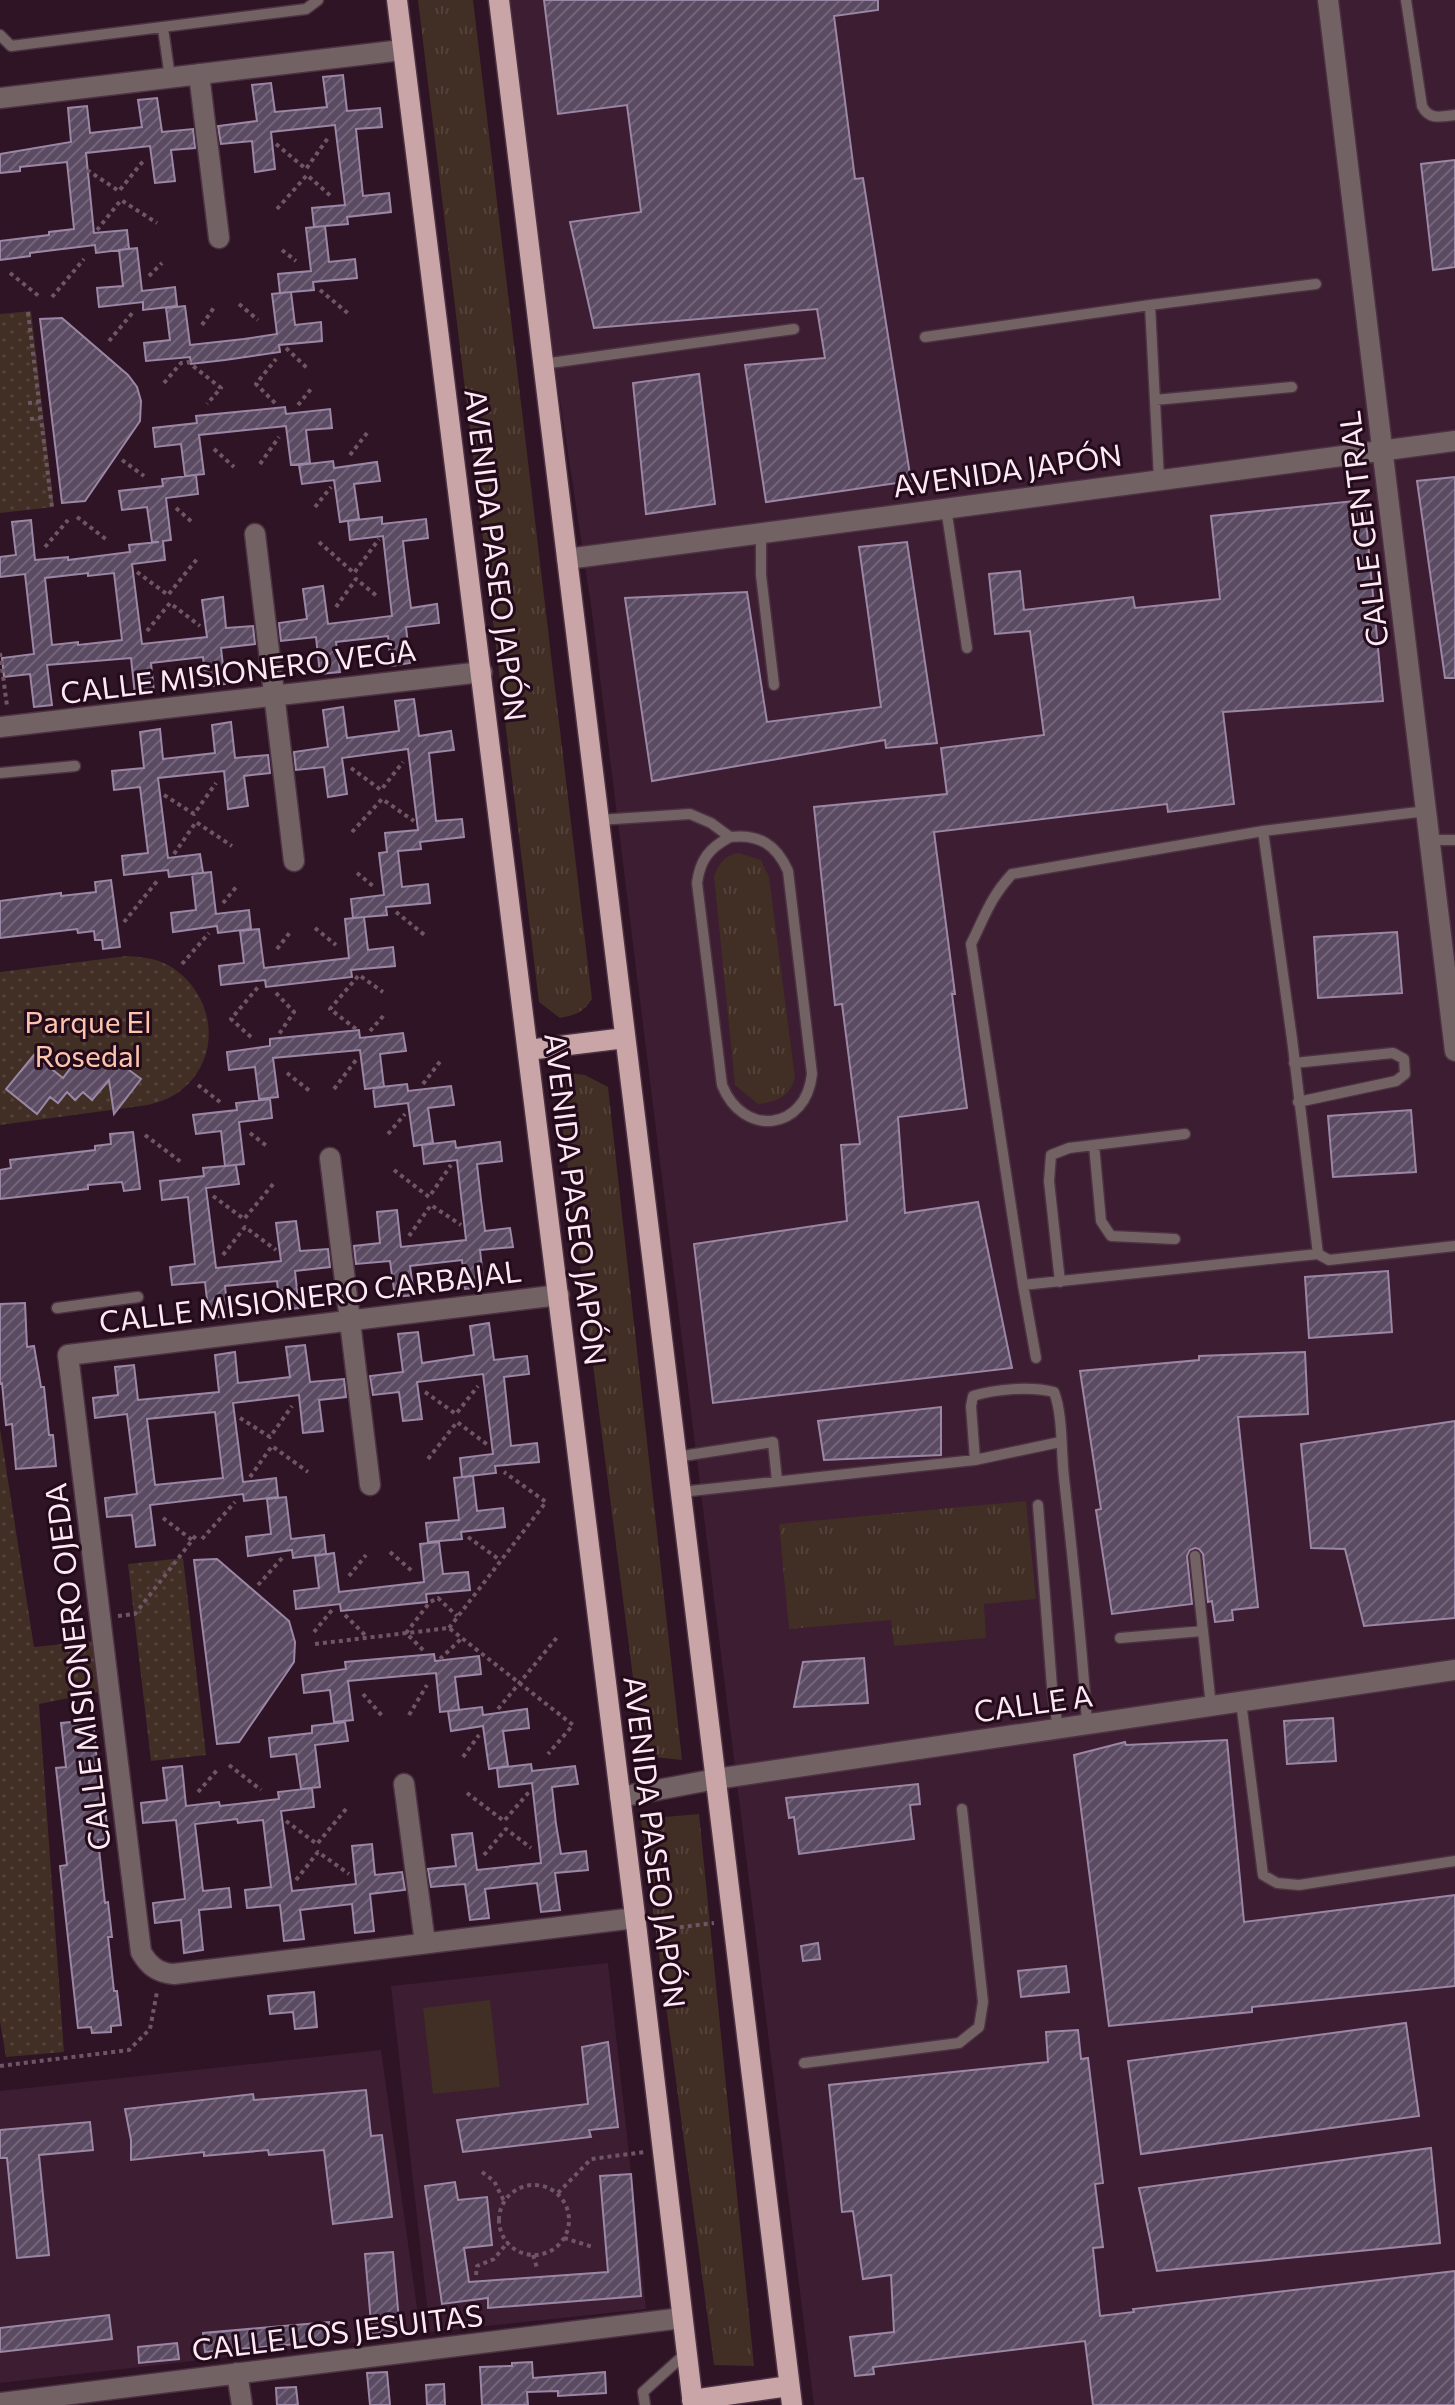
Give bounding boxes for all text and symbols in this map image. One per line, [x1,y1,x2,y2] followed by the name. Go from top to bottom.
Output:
[458,387,536,723] street label: AVENIDA PASEO JAPÓN
[1329,409,1395,649] street label: CALLE CENTRAL
[890,435,1124,503] street label: AVENIDA JAPÓN
[58,630,418,710] street label: CALLE MISIONERO VEGA
[24,1002,152,1073] park label: Parque El Rosedal
[538,1031,616,1367] street label: AVENIDA PASEO JAPÓN
[97,1251,523,1339] street label: CALLE MISIONERO CARBAJAL
[35,1481,117,1853] street label: CALLE MISIONERO OJEDA
[617,1674,695,2010] street label: AVENIDA PASEO JAPÓN
[971,1675,1095,1729] street label: CALLE A
[189,2295,485,2367] street label: CALLE LOS JESUITAS

